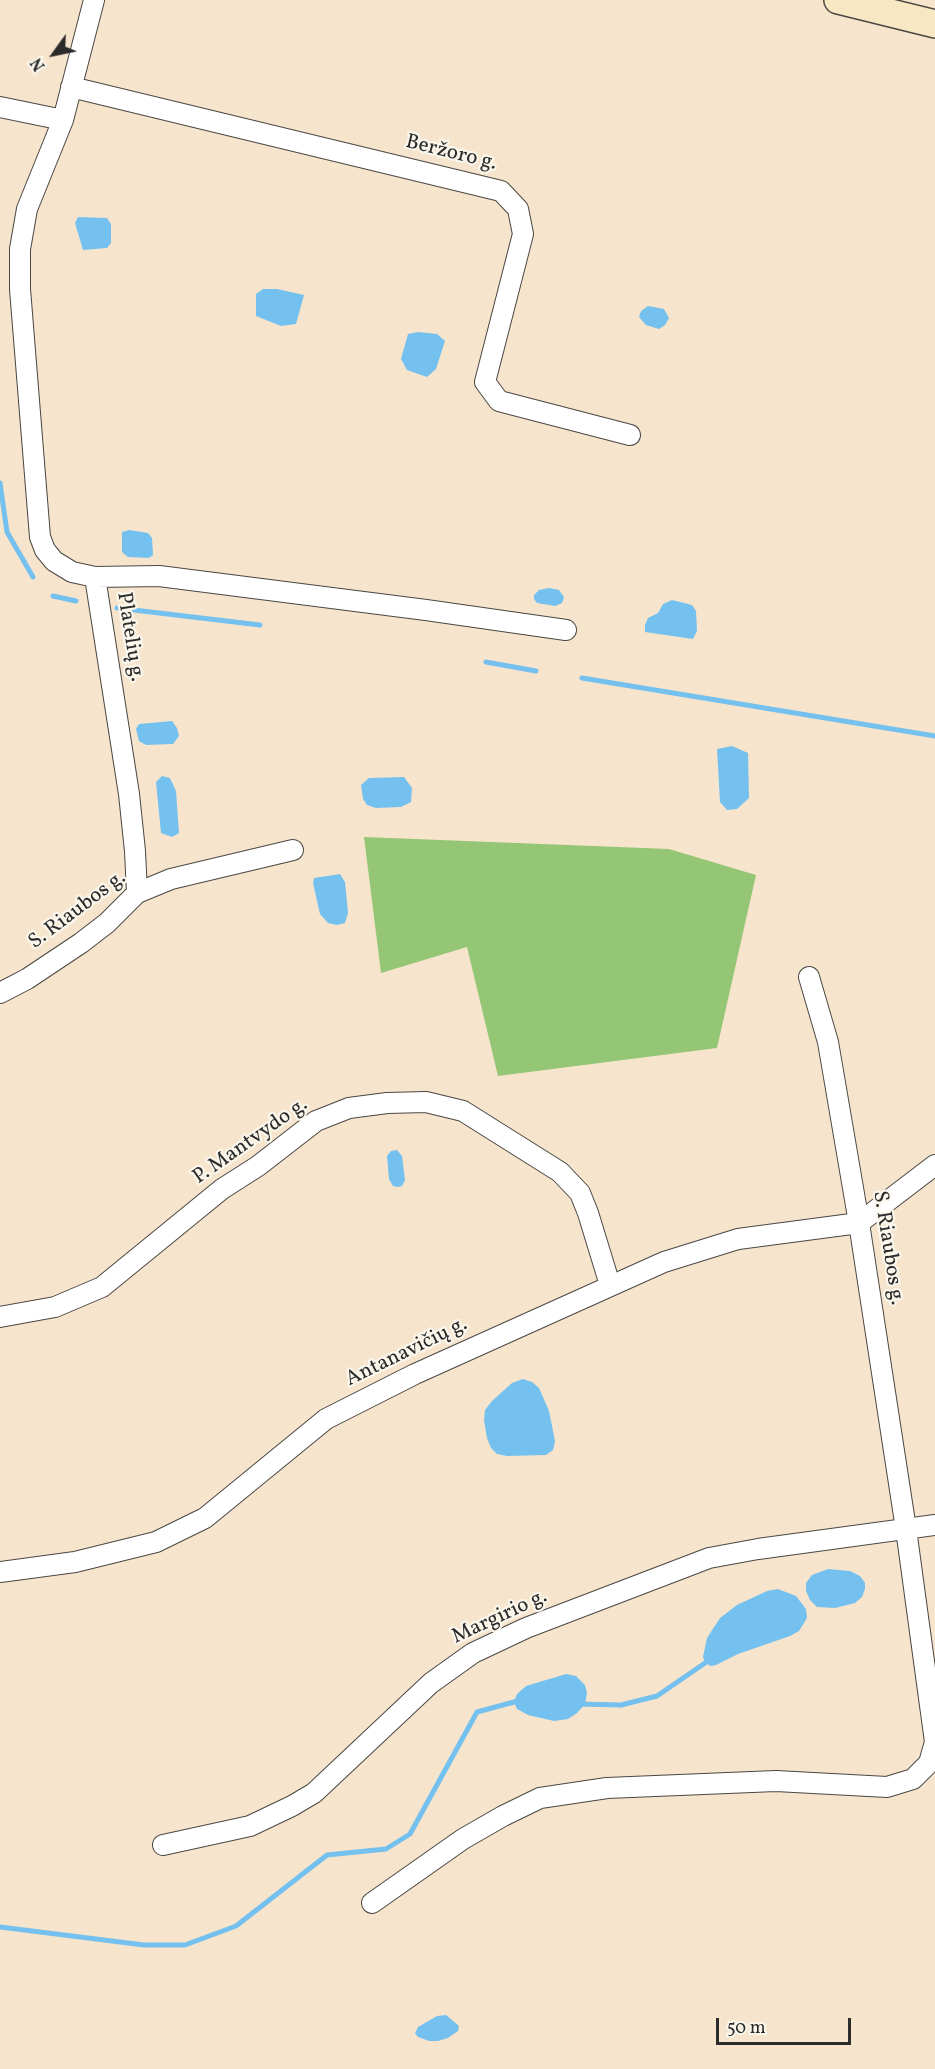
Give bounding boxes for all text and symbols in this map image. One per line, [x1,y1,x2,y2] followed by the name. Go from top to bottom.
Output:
[24,24,84,84] north arrow
[27,53,51,75] text: N
[403,130,499,178] street label: Beržoro g.
[110,591,148,683] street label: Platelių g.
[24,866,132,956] street label: S. Riaubos g.
[189,1093,313,1191] street label: P. Mantvydo g.
[866,1189,908,1307] street label: S. Riaubos g.
[342,1313,472,1393] street label: Antanavičių g.
[448,1585,552,1651] street label: Margirio g.
[719,2006,854,2044] scale bar
[727,2016,766,2041] text: 50 m

